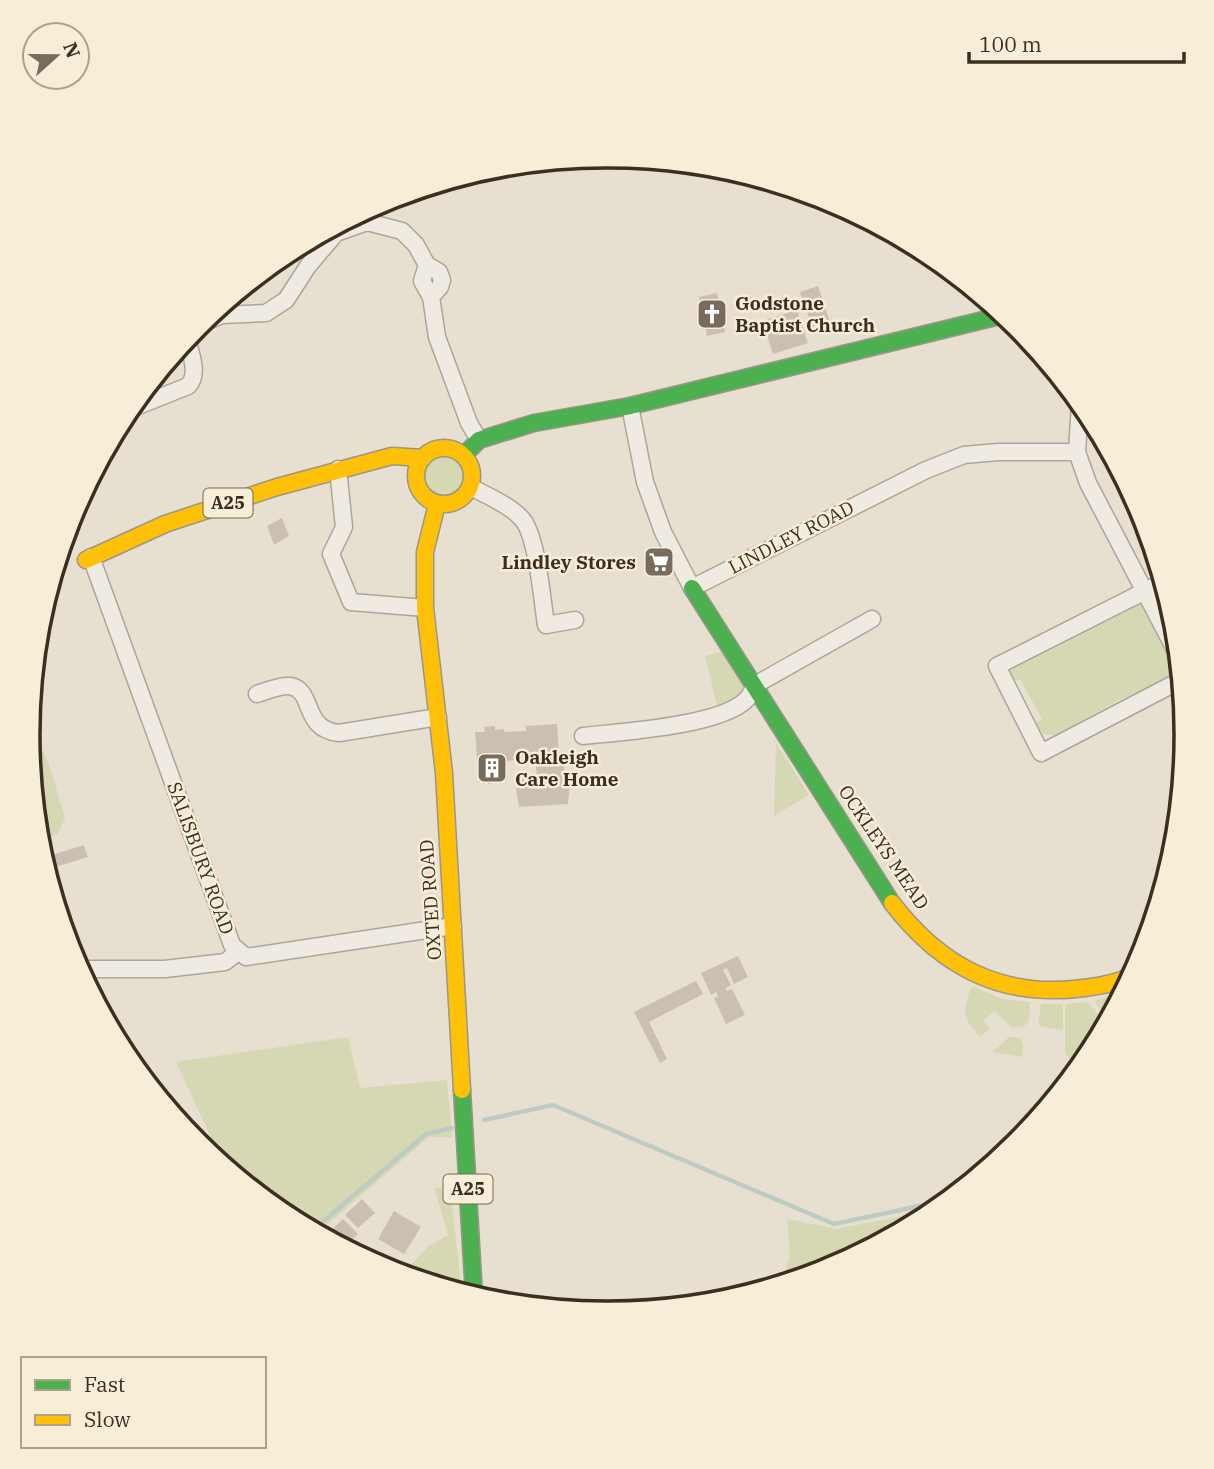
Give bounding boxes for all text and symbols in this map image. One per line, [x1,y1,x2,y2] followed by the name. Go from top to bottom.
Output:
[21,21,91,91] north arrow
[969,21,1184,65] scale bar
[979,30,1042,58] text: 100 m
[58,39,86,61] text: N
[735,291,875,337] place label: Godstone Baptist Church
[695,297,729,331] church icon: Godstone Baptist Church
[204,489,252,518] road number: A25
[724,495,858,579] street label: LINDLEY ROAD
[642,545,676,579] supermarket icon: Lindley Stores
[501,550,636,574] place label: Lindley Stores
[515,745,619,791] place label: Oakleigh Care Home
[475,751,509,785] building icon: Oakleigh Care Home
[162,779,240,937] street label: SALISBURY ROAD
[833,780,935,914] street label: OCKLEYS MEAD
[414,839,446,961] street label: OXTED ROAD
[444,1174,492,1204] road number: A25
[21,1357,266,1448] legend
[84,1370,125,1398] text: Fast
[84,1405,131,1433] text: Slow

